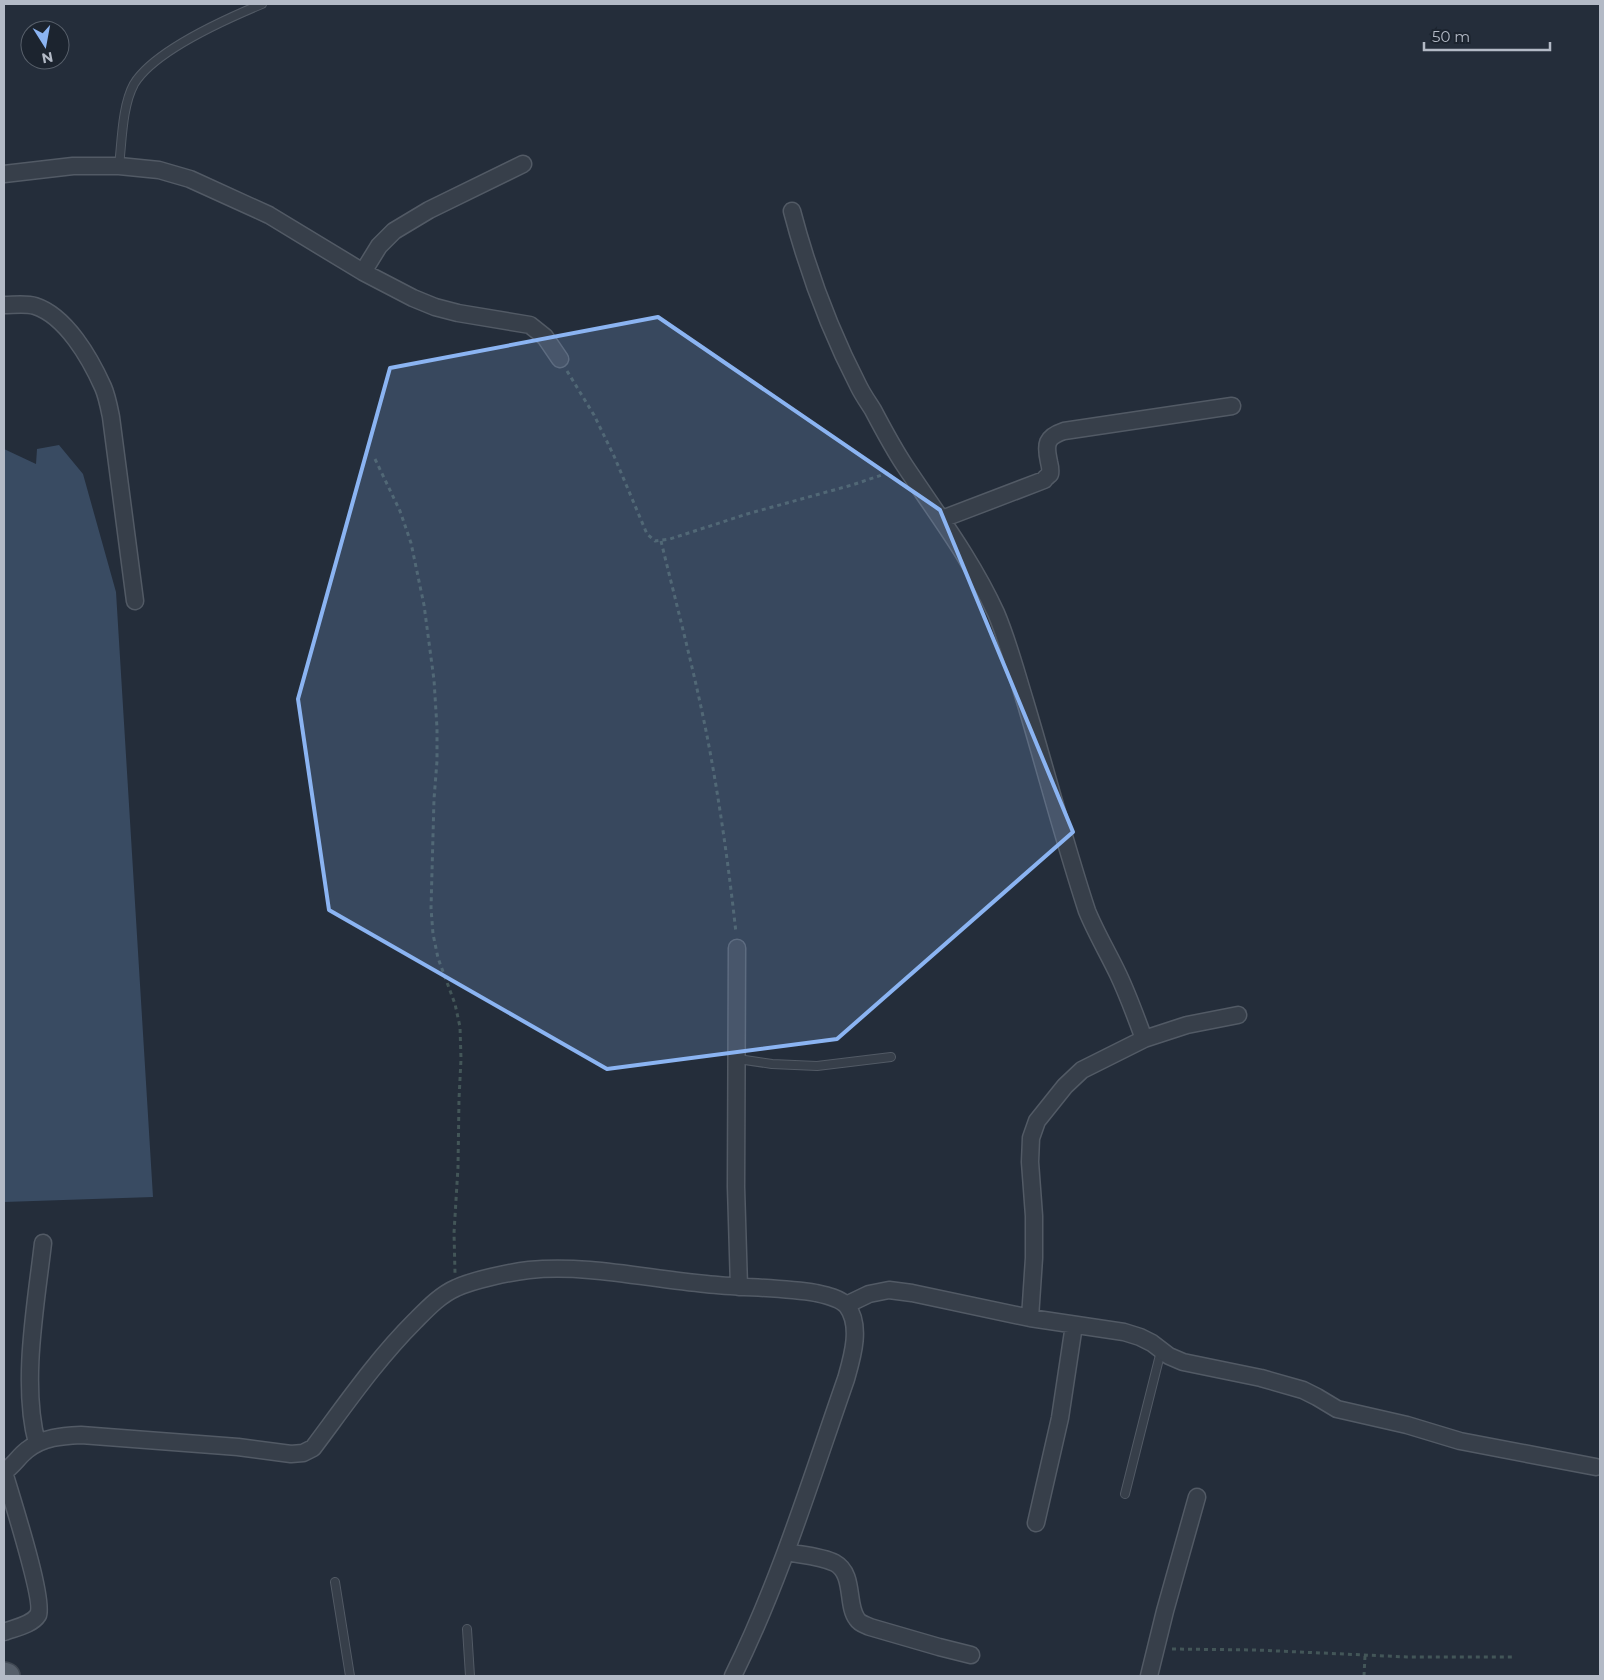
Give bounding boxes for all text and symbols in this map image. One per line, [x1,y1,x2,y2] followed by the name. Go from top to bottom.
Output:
[20,20,70,70] north arrow
[1424,20,1550,52] scale bar
[1432,27,1470,46] text: 50 m
[40,48,55,68] text: N

